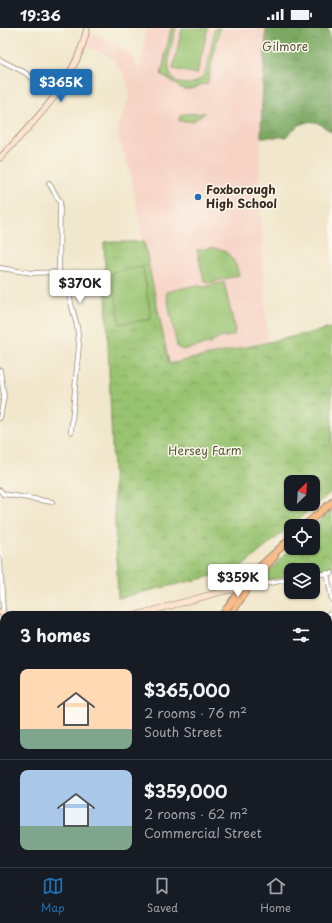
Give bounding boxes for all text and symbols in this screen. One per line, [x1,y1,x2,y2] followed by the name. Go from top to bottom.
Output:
[20,3,61,26] text: 19:36
[262,37,308,55] park label: Gilmore
[33,69,89,103] pin: $365K
[39,72,83,91] text: $365K
[206,180,277,212] place label: Foxborough High School
[193,192,203,202] marker: Foxborough High School
[52,270,108,304] pin: $370K
[59,273,101,292] text: $370K
[168,441,242,459] park label: Hersey Farm
[284,475,320,511] north arrow
[284,475,320,599] map controls
[284,519,320,555] button: locate
[284,563,320,599] button: layers
[210,564,266,598] pin: $359K
[217,567,259,586] text: $359K
[20,622,90,648] text: 3 homes
[290,624,312,646] icon: filters
[144,677,230,703] text: $365,000
[52,685,100,733] icon: home
[144,703,247,722] text: 2 rooms · 76 m²
[144,722,222,741] text: South Street
[144,778,227,804] text: $359,000
[52,786,100,834] icon: home
[144,804,248,823] text: 2 rooms · 62 m²
[144,823,262,842] text: Commercial Street
[41,875,65,916] tab: Map
[147,875,178,916] tab: Saved
[260,875,291,916] tab: Home

